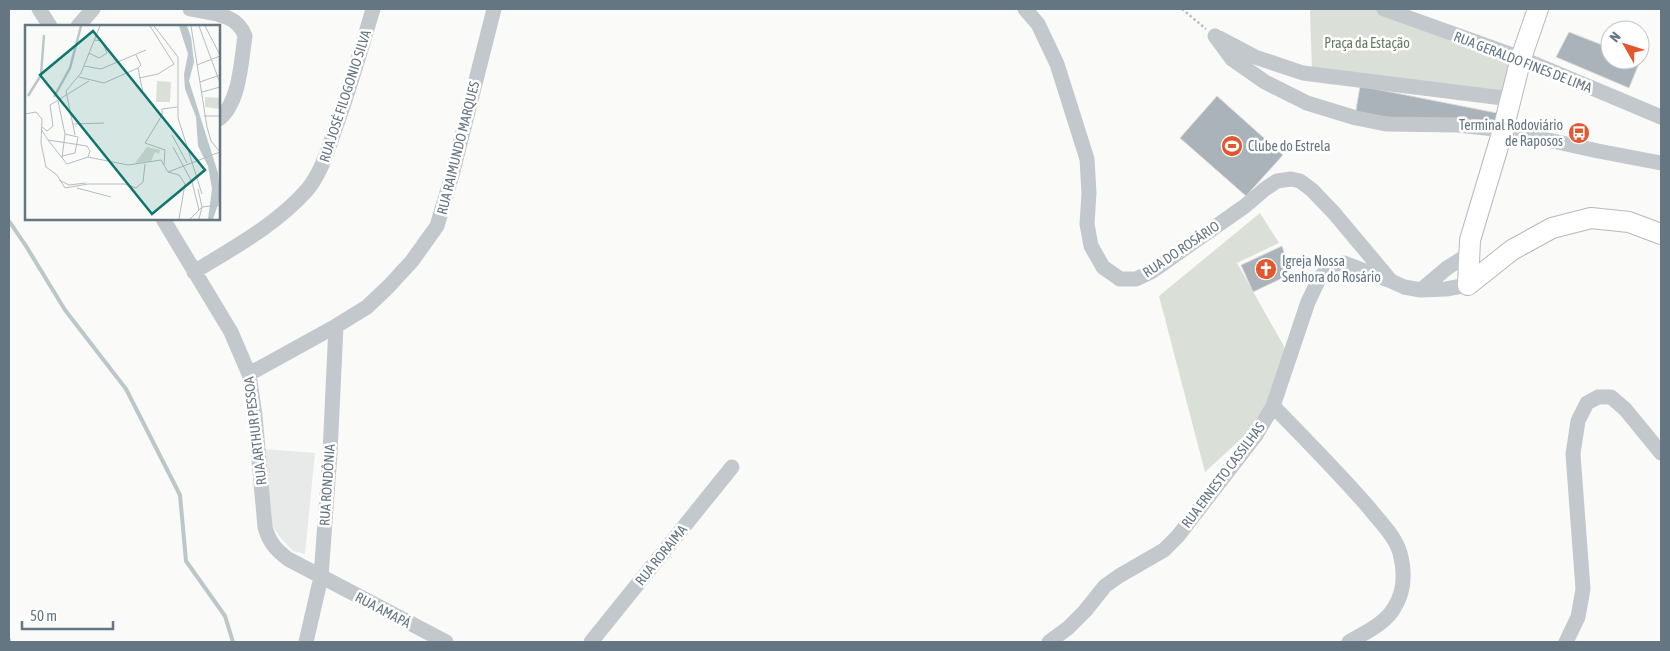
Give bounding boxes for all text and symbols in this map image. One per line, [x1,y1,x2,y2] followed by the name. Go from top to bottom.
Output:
[1600,20,1650,70] north arrow
[25,25,220,220] inset map
[316,28,374,164] street label: RUA JOSÉ FILOGONIO SILVA
[1452,28,1595,96] street label: RUA GERALDO FINES DE LIMA
[1606,29,1624,45] text: N
[1324,35,1410,51] park label: Praça da Estação
[434,80,482,216] street label: RUA RAIMUNDO MARQUES
[1459,117,1563,149] place label: Terminal Rodoviário de Raposos
[1567,121,1591,145] bus stop icon: Terminal Rodoviário de Raposos
[1220,134,1244,158] sports icon: Clube do Estrela
[1248,138,1330,154] place label: Clube do Estrela
[1140,218,1222,280] street label: RUA DO ROSÁRIO
[1282,253,1381,285] place label: Igreja Nossa Senhora do Rosário
[1254,257,1278,281] church icon: Igreja Nossa Senhora do Rosário
[240,376,270,486] street label: RUA ARTHUR PESSOA
[1178,419,1268,531] street label: RUA ERNESTO CASSILHAS
[316,443,338,526] street label: RUA RONDÔNIA
[632,522,690,588] street label: RUA RORAIMA
[353,589,413,631] street label: RUA AMAPÁ
[22,598,114,630] scale bar
[30,607,57,624] text: 50 m

